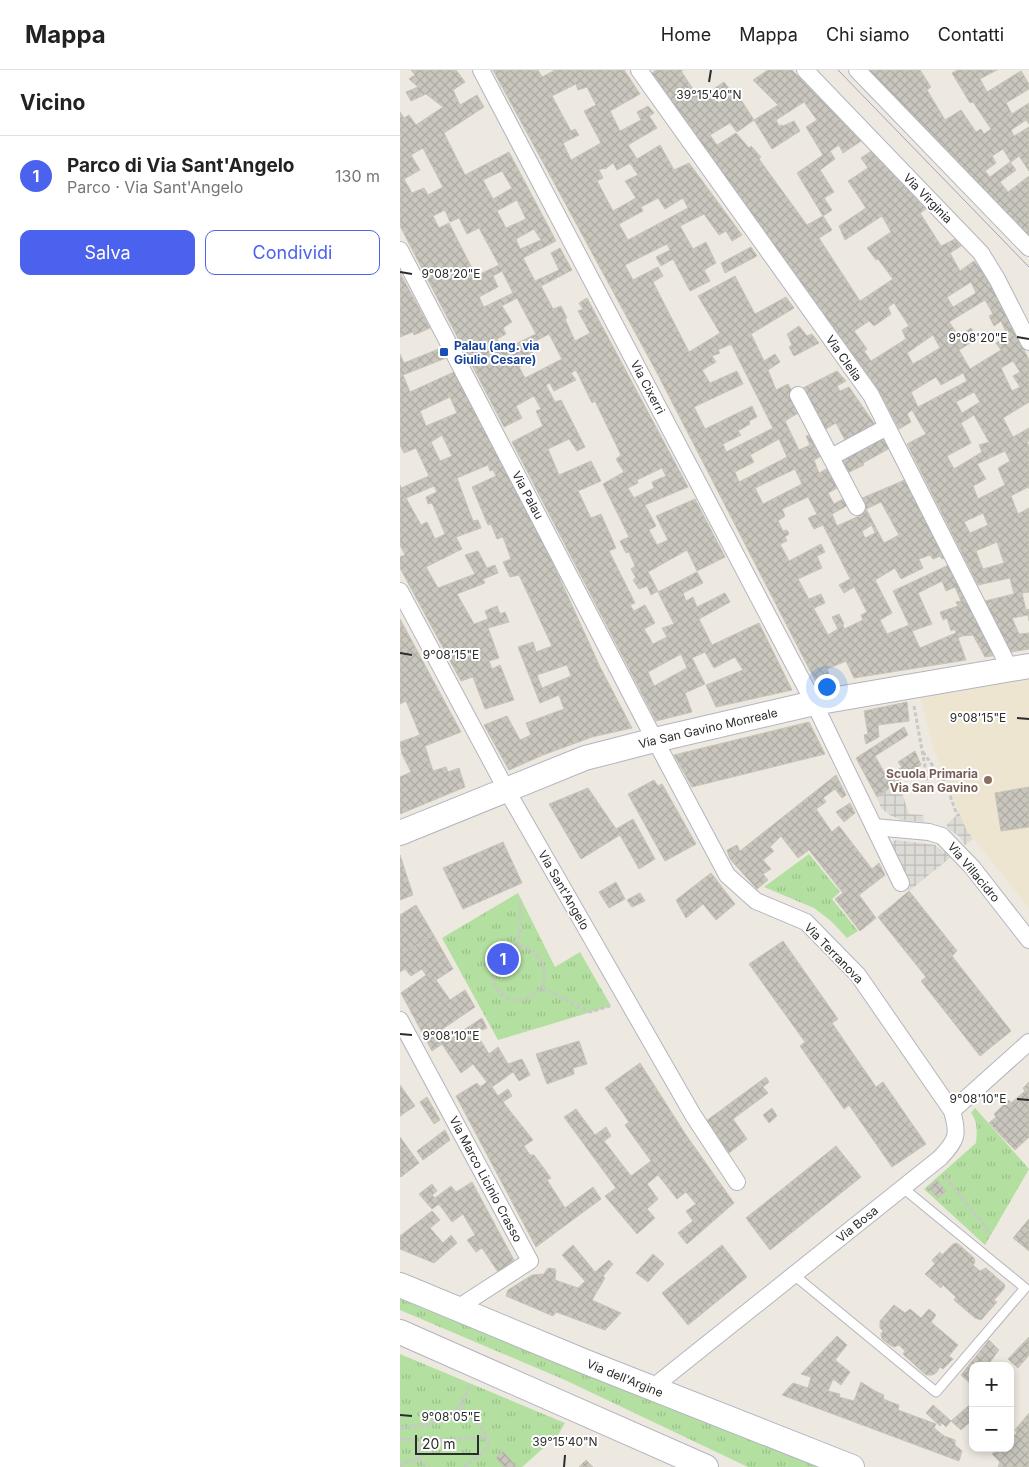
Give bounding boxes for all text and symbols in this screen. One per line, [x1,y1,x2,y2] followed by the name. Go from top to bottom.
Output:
[25,20,106,49] text: Mappa
[661,24,711,45] text: Home
[739,24,798,45] text: Mappa
[826,24,910,45] text: Chi siamo
[938,24,1004,45] text: Contatti
[676,87,742,102] text: 39°15'40"N
[20,90,85,115] text: Vicino
[67,154,295,177] text: Parco di Via Sant'Angelo
[33,166,39,186] text: 1
[335,166,380,186] text: 130 m
[900,170,956,226] street label: Via Virginia
[67,177,243,197] text: Parco · Via Sant'Angelo
[20,230,195,275] button: Salva
[205,230,380,275] button: Condividi
[421,266,481,281] text: 9°08'20"E
[948,330,1008,345] text: 9°08'20"E
[823,332,865,384] street label: Via Clelia
[454,338,540,367] place label: Palau (ang. via Giulio Cesare)
[438,346,450,358] marker: Palau (ang. via Giulio Cesare)
[628,358,668,416] street label: Via Cixerri
[509,468,547,522] street label: Via Palau
[423,647,479,662] text: 9°08'15"E
[814,674,840,700] your location
[637,705,779,751] street label: Via San Gavino Monreale
[950,710,1006,725] text: 9°08'15"E
[886,766,978,795] place label: Scuola Primaria Via San Gavino
[982,774,994,786] marker: Scuola Primaria Via San Gavino
[945,839,1003,905] street label: Via Villacidro
[535,848,593,932] street label: Via Sant'Angelo
[801,920,867,986] street label: Via Terranova
[487,940,519,978] pin: 1
[423,1028,479,1043] text: 9°08'10"E
[950,1091,1006,1106] text: 9°08'10"E
[446,1113,526,1245] street label: Via Marco Licinio Crasso
[833,1203,881,1245] street label: Via Bosa
[585,1356,665,1400] street label: Via dell'Argine
[969,1362,1014,1452] map controls
[969,1362,1014,1407] button: +
[969,1407,1014,1452] button: −
[421,1409,481,1424] text: 9°08'05"E
[415,1432,479,1455] scale bar
[532,1434,598,1449] text: 39°15'40"N
[422,1435,456,1452] text: 20 m

